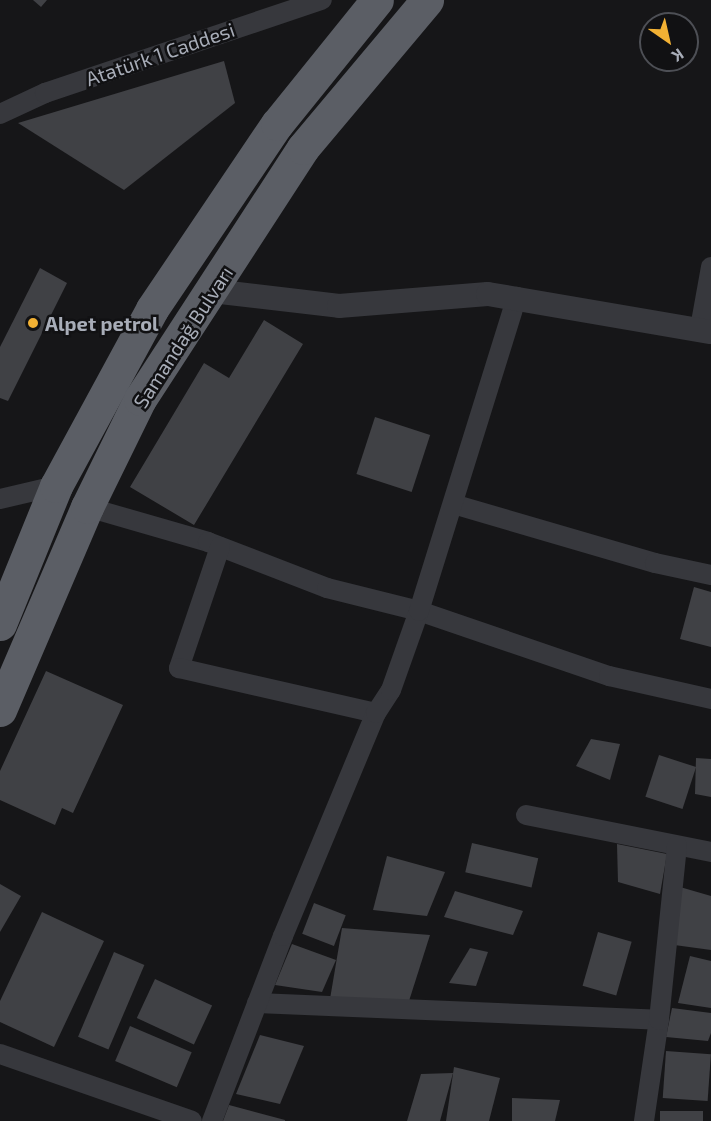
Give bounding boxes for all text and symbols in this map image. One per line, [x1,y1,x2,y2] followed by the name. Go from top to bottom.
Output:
[639,12,699,72] north arrow
[82,17,238,91] street label: Atatürk 1 Caddesi
[669,45,688,66] text: K
[128,262,238,412] street label: Samandağ Bulvarı
[45,311,159,335] place label: Alpet petrol
[26,316,40,330] marker: Alpet petrol

